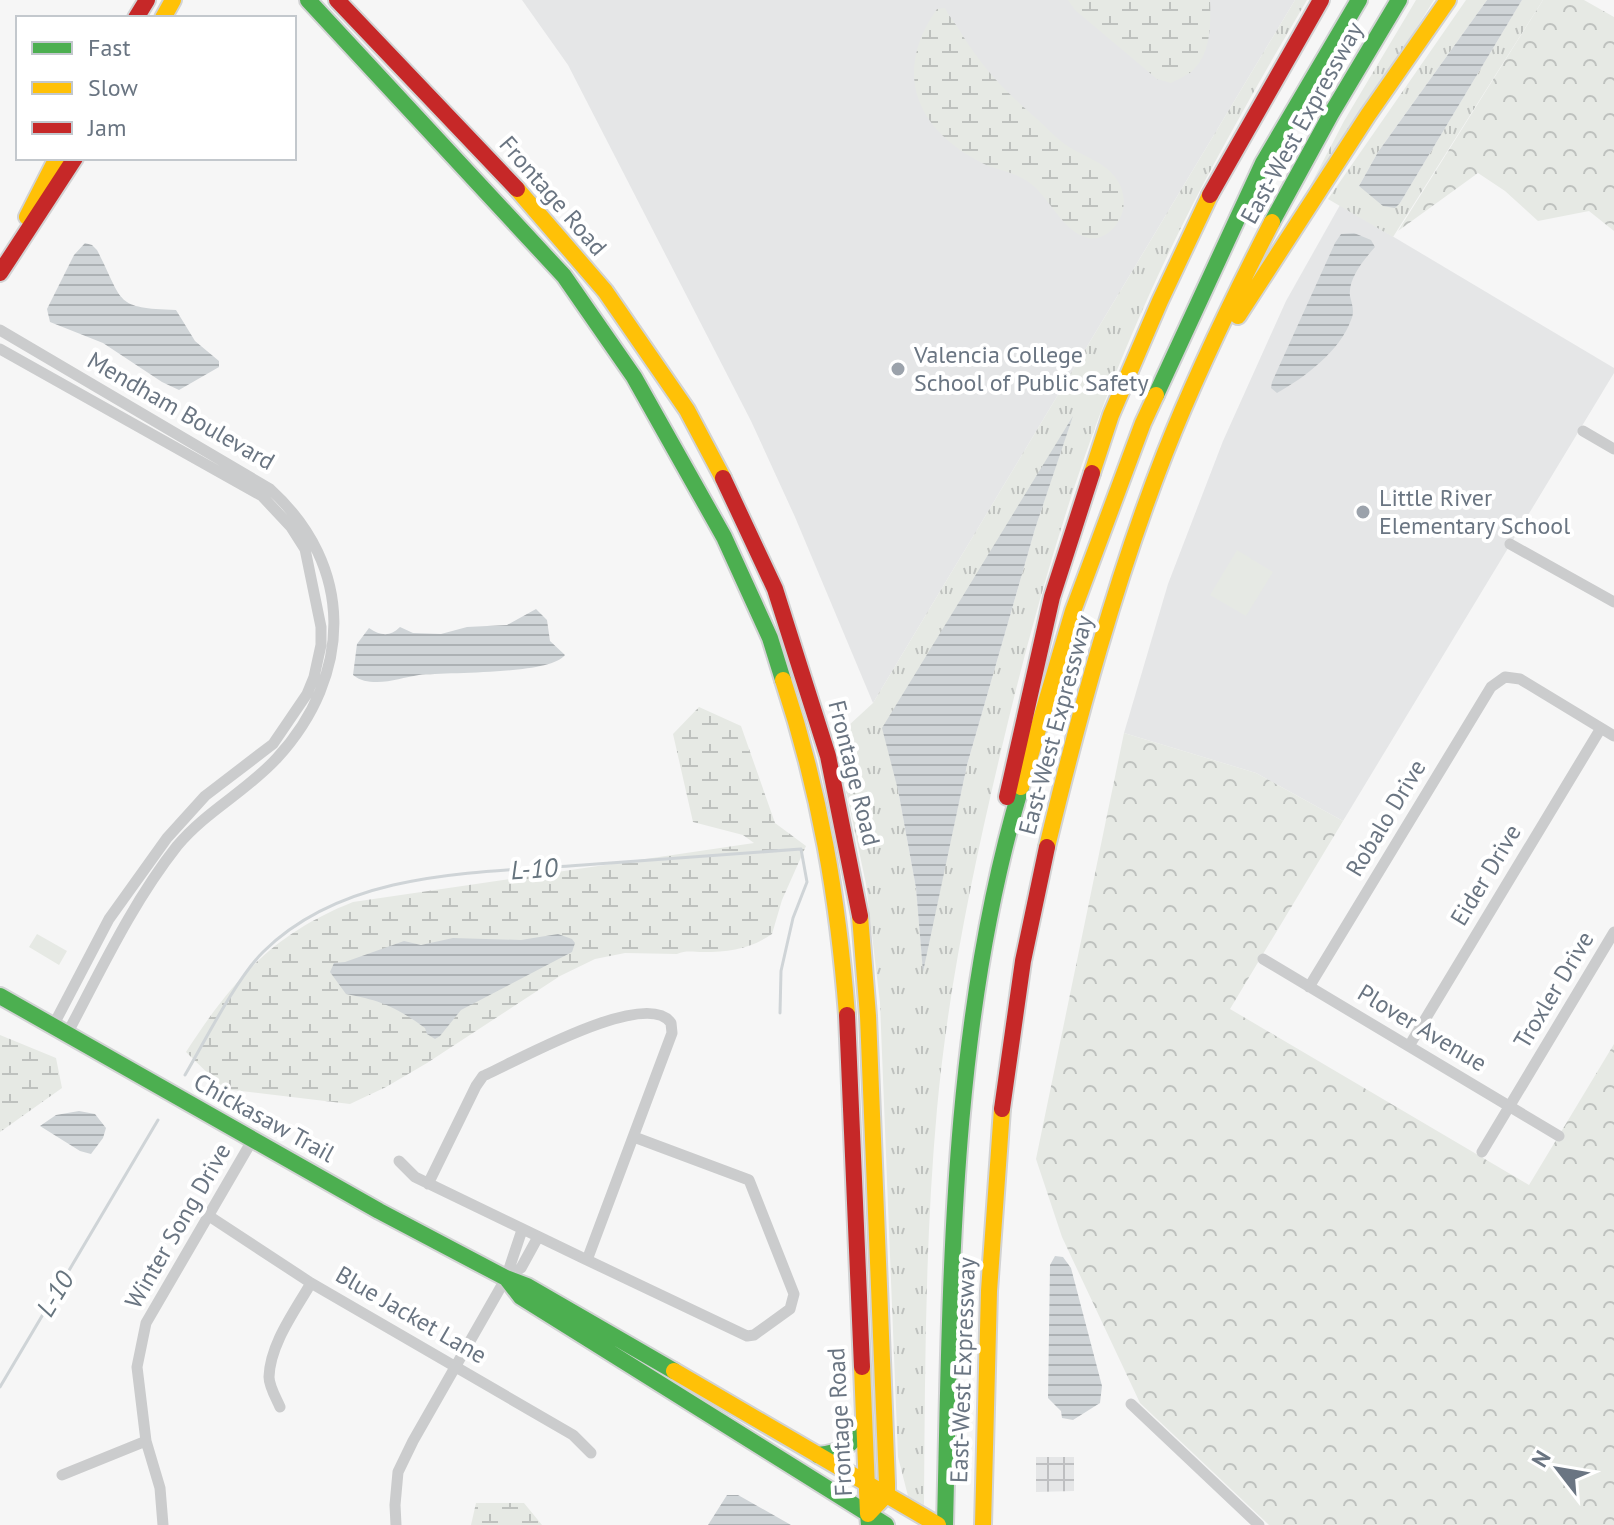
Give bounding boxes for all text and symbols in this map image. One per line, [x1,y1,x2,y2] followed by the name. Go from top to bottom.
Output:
[16,16,296,160] legend
[1233,16,1370,229] street label: East-West Expressway
[88,32,131,63] text: Fast
[88,72,138,103] text: Slow
[87,112,126,143] text: Jam
[493,129,614,262] street label: Frontage Road
[913,339,1149,398] place label: Valencia College School of Public Safety
[82,344,280,477] street label: Mendham Boulevard
[889,360,907,378] marker: Valencia College School of Public Safety
[1379,482,1570,541] place label: Little River Elementary School
[1354,503,1372,521] marker: Little River Elementary School
[1011,612,1100,838] street label: East-West Expressway
[821,697,888,849] street label: Frontage Road
[1339,754,1433,882] street label: Robalo Drive
[1443,818,1528,931] street label: Eider Drive
[509,850,559,887] water label: L-10
[1507,926,1601,1054] street label: Troxler Drive
[1352,977,1492,1078] street label: Plover Avenue
[188,1066,340,1169] street label: Chickasaw Trail
[118,1138,237,1314] street label: Winter Song Drive
[943,1256,982,1484] street label: East-West Expressway
[330,1259,492,1370] street label: Blue Jacket Lane
[28,1265,81,1322] water label: L-10
[820,1347,859,1497] street label: Frontage Road
[1518,1429,1598,1509] north arrow
[1525,1445,1557,1472] text: N

